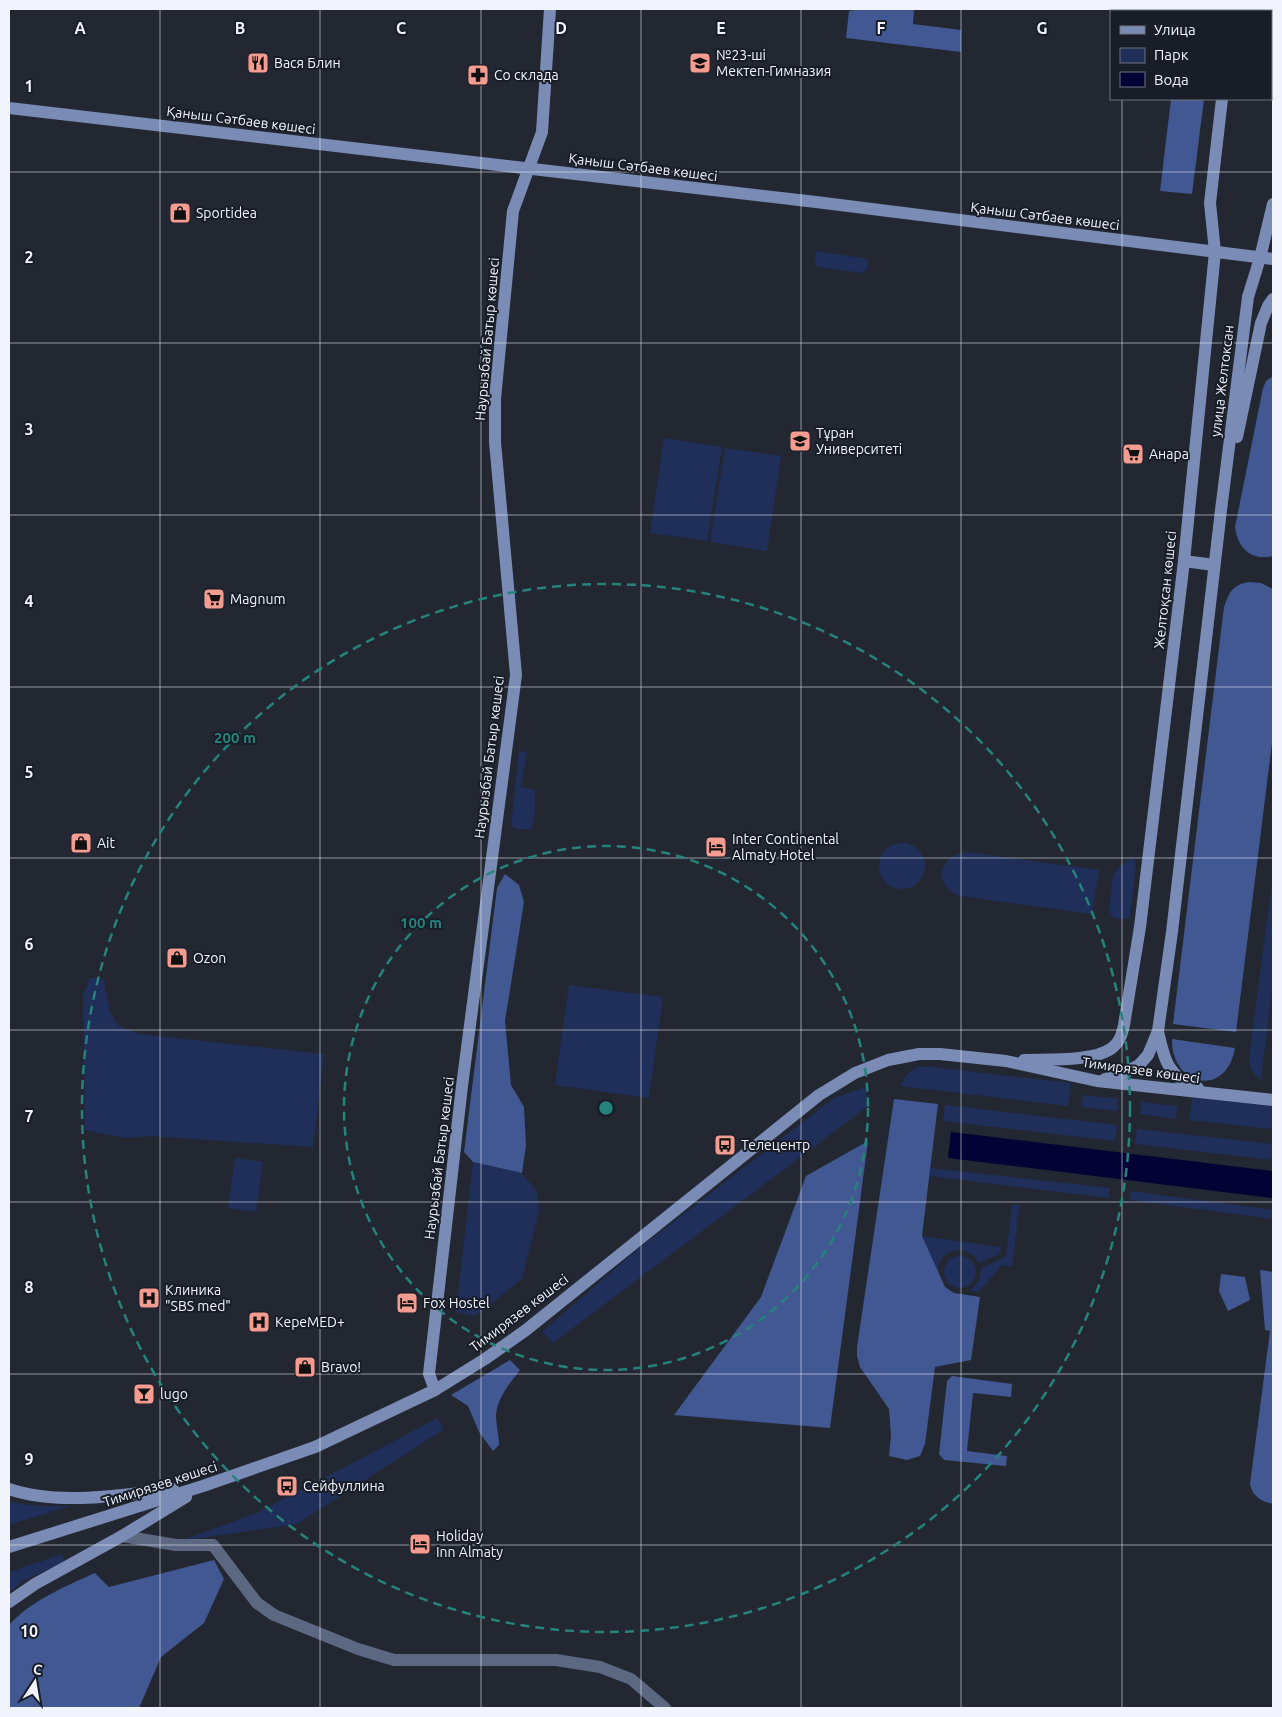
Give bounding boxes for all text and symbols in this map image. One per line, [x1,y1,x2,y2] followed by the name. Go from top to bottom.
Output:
[1110,10,1272,100] legend
[74,19,86,37] text: A
[235,19,245,37] text: B
[396,19,406,37] text: C
[555,19,567,37] text: D
[716,19,726,37] text: E
[877,19,886,37] text: F
[1036,19,1048,37] text: G
[1154,21,1196,38] text: Улица
[1154,46,1189,63] text: Парк
[716,47,831,79] place label: №23-ші Мектеп-Гимназия
[246,51,270,75] restaurant icon: Вася Блин
[688,51,712,75] school or university icon: №23-ші Мектеп-Гимназия
[274,55,341,71] place label: Вася Блин
[466,63,490,87] pharmacy icon: Со склада
[494,67,559,83] place label: Со склада
[1154,71,1189,88] text: Вода
[24,77,34,95] text: 1
[166,103,316,137] street label: Қаныш Сәтбаев көшесі
[568,150,718,184] street label: Қаныш Сәтбаев көшесі
[970,199,1120,233] street label: Қаныш Сәтбаев көшесі
[168,201,192,225] shop icon: Sportidea
[196,205,257,221] place label: Sportidea
[24,248,34,266] text: 2
[472,257,502,421] street label: Наурызбай Батыр көшесі
[1207,324,1237,438] street label: улица Желтоксан
[24,420,34,438] text: 3
[816,425,902,457] place label: Тұран Университеті
[788,429,812,453] school or university icon: Тұран Университеті
[1121,442,1145,466] supermarket icon: Анара
[1149,446,1189,462] place label: Анара
[1151,530,1179,650] street label: Желтоқсан көшесі
[202,587,226,611] supermarket icon: Magnum
[230,591,285,607] place label: Magnum
[24,592,34,610] text: 4
[471,675,507,839] street label: Наурызбай Батыр көшесі
[214,729,256,746] text: 200 m
[24,763,34,781] text: 5
[69,831,93,855] shop icon: Ait
[732,831,839,863] place label: Inter Continental Almaty Hotel
[97,835,116,851] place label: Ait
[704,835,728,859] hotel icon: Inter Continental Almaty Hotel
[400,914,442,931] text: 100 m
[24,935,34,953] text: 6
[165,946,189,970] shop icon: Ozon
[193,950,226,966] place label: Ozon
[1081,1054,1201,1086] street label: Тимирязев көшесі
[421,1076,457,1240] street label: Наурызбай Батыр көшесі
[597,1099,615,1117] centre of rings
[24,1107,34,1125] text: 7
[713,1133,737,1157] bus stop icon: Телецентр
[741,1137,810,1153] place label: Телецентр
[467,1271,571,1355] street label: Тимирязев көшесі
[24,1278,34,1296] text: 8
[165,1282,231,1314] place label: Клиника "SBS med"
[137,1286,161,1310] hospital icon: Клиника "SBS med"
[395,1291,419,1315] hotel icon: Fox Hostel
[423,1295,490,1311] place label: Fox Hostel
[247,1310,271,1334] hospital icon: КереMED+
[275,1314,345,1330] place label: КереMED+
[293,1355,317,1379] shop icon: Bravo!
[321,1359,361,1375] place label: Bravo!
[132,1382,156,1406] bar icon: lugo
[160,1386,188,1402] place label: lugo
[24,1450,34,1468] text: 9
[101,1458,219,1510] street label: Тимирязев көшесі
[275,1474,299,1498] bus stop icon: Сейфуллина
[303,1478,385,1494] place label: Сейфуллина
[436,1528,503,1560] place label: Holiday Inn Almaty
[408,1532,432,1556] hotel icon: Holiday Inn Almaty
[20,1622,38,1640] text: 10
[10,1657,60,1707] north arrow
[32,1661,44,1678] text: С

